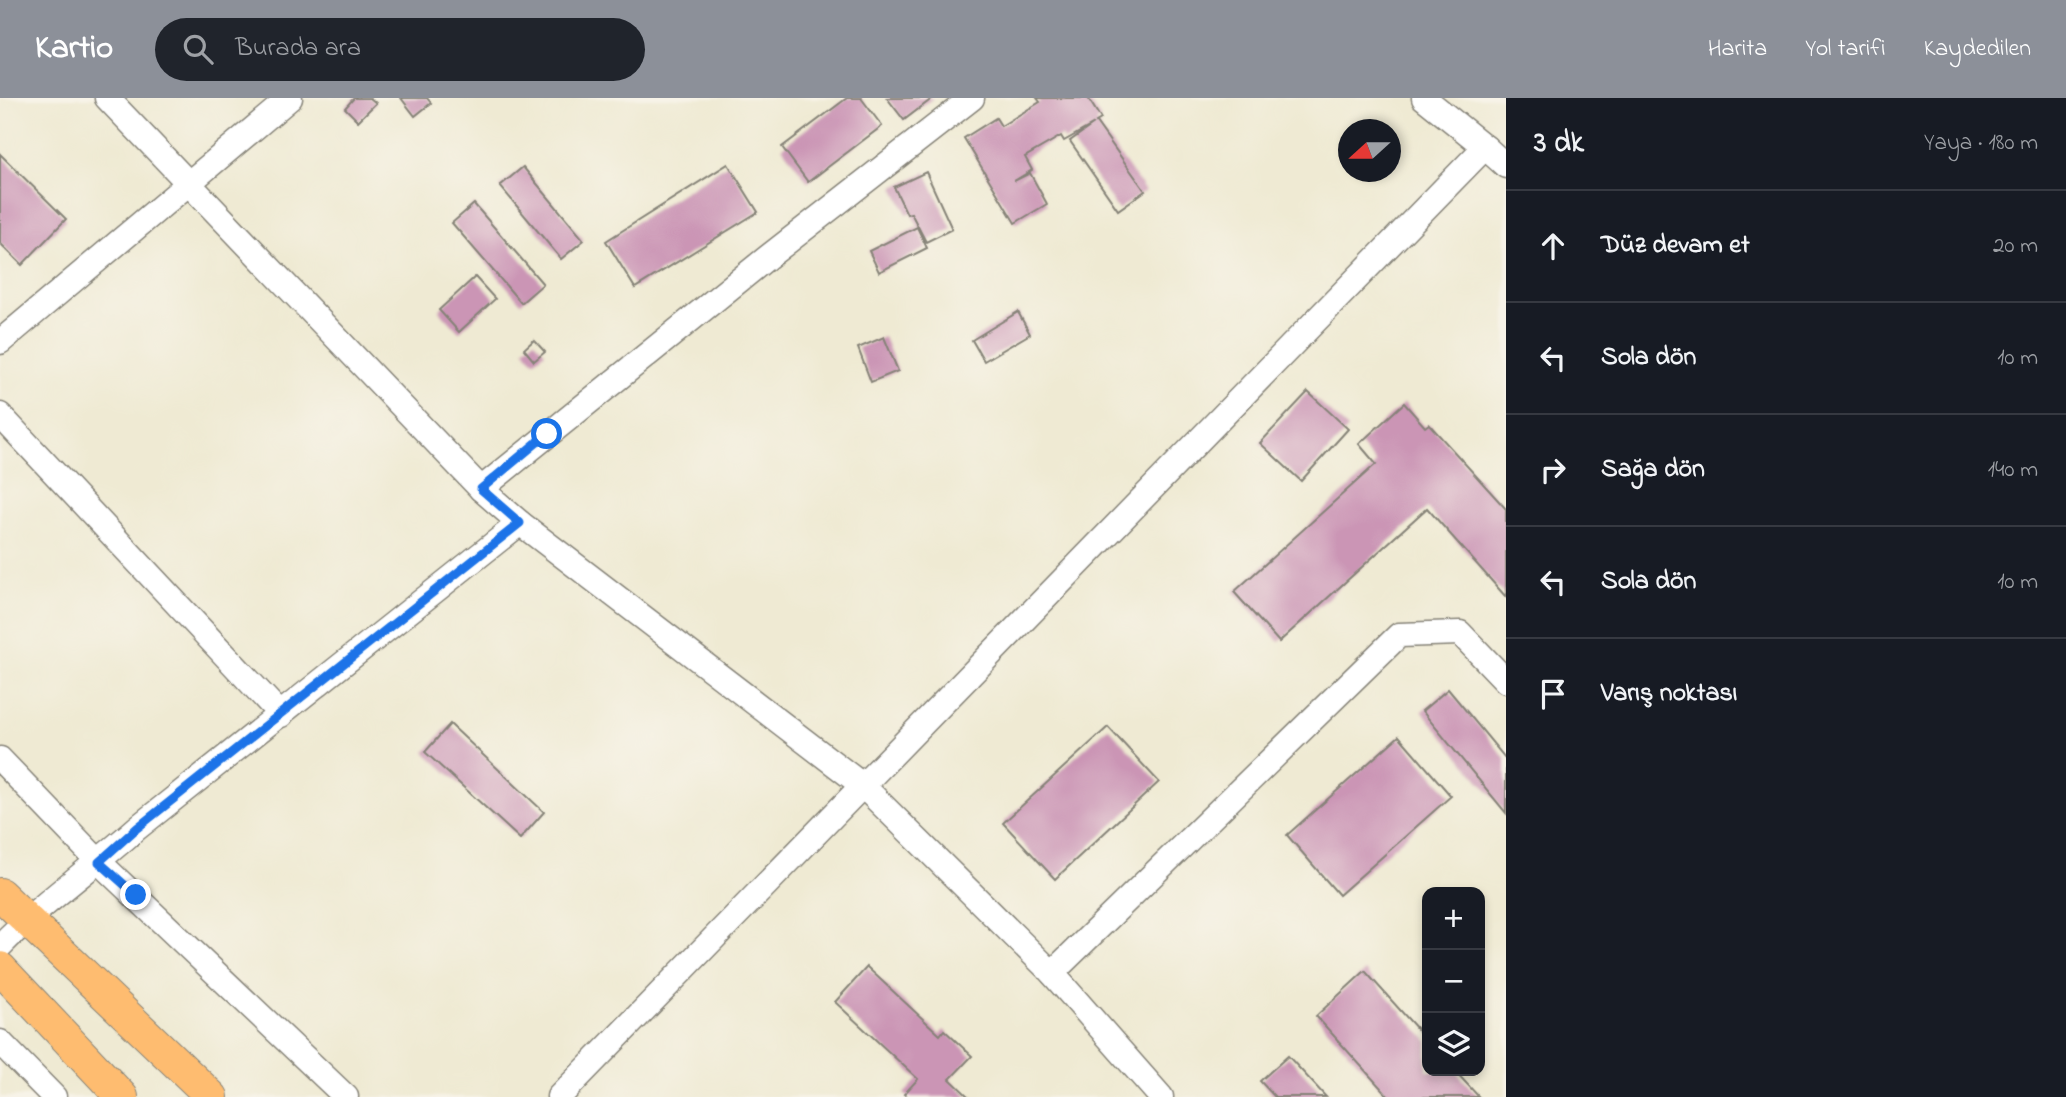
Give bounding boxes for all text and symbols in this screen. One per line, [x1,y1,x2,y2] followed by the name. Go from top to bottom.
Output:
[155,18,645,81] search box
[35,25,113,73] text: Kartio
[179,30,217,68] icon: search
[235,30,361,68] text: Burada ara
[1708,32,1767,67] text: Harita
[1805,32,1886,67] text: Yol tarifi
[1924,32,2031,67] text: Kaydedilen
[1338,119,1401,182] north arrow
[1534,122,1584,166] text: 3 dk
[1924,127,2038,160] text: Yaya · 180 m
[1534,227,1572,265] icon: ahead
[1601,227,1750,265] text: Düz devam et
[1993,230,2038,263] text: 20 m
[1534,339,1572,377] icon: left
[1601,339,1696,377] text: Sola dön
[1997,342,2038,375] text: 10 m
[531,418,562,449] route start
[1534,451,1572,489] icon: right
[1601,451,1705,489] text: Sağa dön
[1988,454,2038,487] text: 140 m
[1534,563,1572,601] icon: left
[1601,563,1696,601] text: Sola dön
[1997,566,2038,599] text: 10 m
[1534,675,1572,713] icon: arrive
[1601,675,1737,713] text: Varış noktası
[120,879,151,910] route end
[1422,887,1485,1076] map controls
[1422,887,1485,950] button: +
[1422,950,1485,1013] button: −
[1422,1013,1485,1076] button: layers

